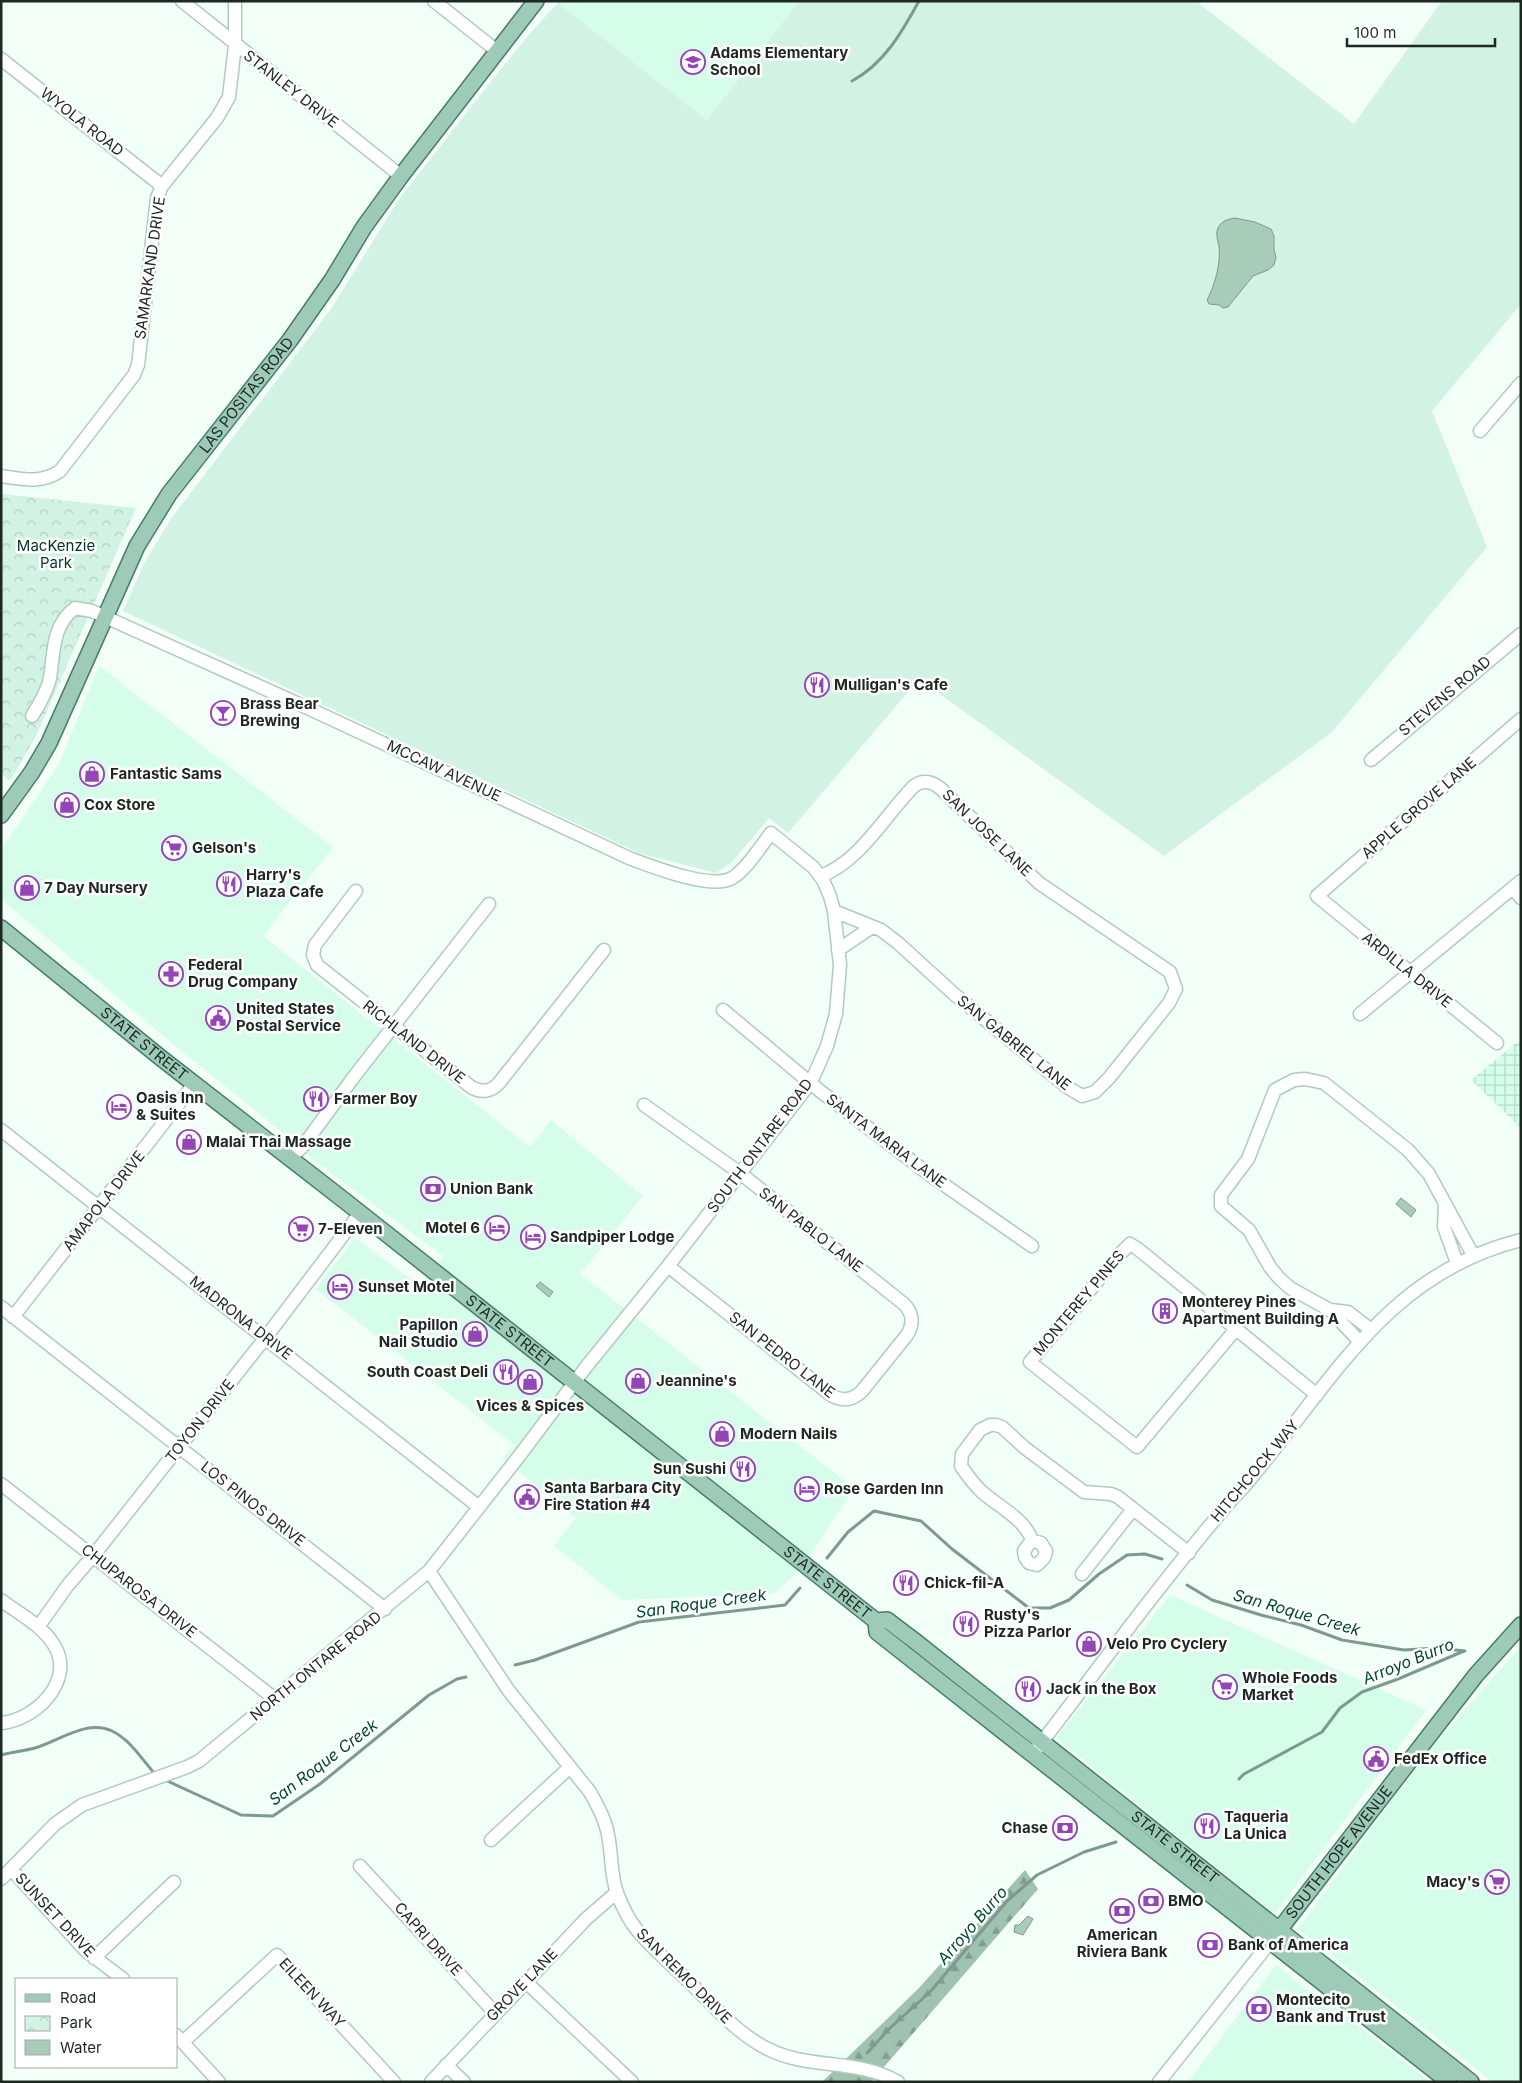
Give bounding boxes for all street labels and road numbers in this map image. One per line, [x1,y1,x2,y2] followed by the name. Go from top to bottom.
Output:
[240,46,343,132] street label: STANLEY DRIVE
[37,83,128,160] street label: WYOLA ROAD
[130,195,169,341] street label: SAMARKAND DRIVE
[195,333,297,457] street label: LAS POSITAS ROAD
[1395,651,1495,740] street label: STEVENS ROAD
[384,736,504,805] street label: MCCAW AVENUE
[1357,753,1480,863] street label: APPLE GROVE LANE
[938,785,1036,880] street label: SAN JOSE LANE
[1358,928,1456,1012] street label: ARDILLA DRIVE
[954,991,1075,1094] street label: SAN GABRIEL LANE
[359,996,469,1088] street label: RICHLAND DRIVE
[97,1003,192,1084] street label: STATE STREET
[703,1075,816,1217] street label: SOUTH ONTARE ROAD
[822,1089,950,1192] street label: SANTA MARIA LANE
[58,1147,149,1255] street label: AMAPOLA DRIVE
[755,1183,867,1276] street label: SAN PABLO LANE
[1029,1246,1128,1359] street label: MONTEREY PINES
[186,1271,297,1364] street label: MADRONA DRIVE
[462,1290,558,1371] street label: STATE STREET
[725,1307,839,1402] street label: SAN PEDRO LANE
[161,1375,238,1466] street label: TOYON DRIVE
[1206,1416,1303,1526] street label: HITCHCOCK WAY
[197,1457,309,1550] street label: LOS PINOS DRIVE
[78,1540,201,1642] street label: CHUPAROSA DRIVE
[780,1541,875,1623] street label: STATE STREET
[246,1607,385,1725] street label: NORTH ONTARE ROAD
[1281,1782,1396,1923] street label: SOUTH HOPE AVENUE
[1127,1806,1223,1887] street label: STATE STREET
[11,1868,99,1961] street label: SUNSET DRIVE
[390,1898,466,1979] street label: CAPRI DRIVE
[633,1924,736,2027] street label: SAN REMO DRIVE
[482,1944,561,2025] street label: GROVE LANE
[275,1954,349,2031] street label: EILEEN WAY

